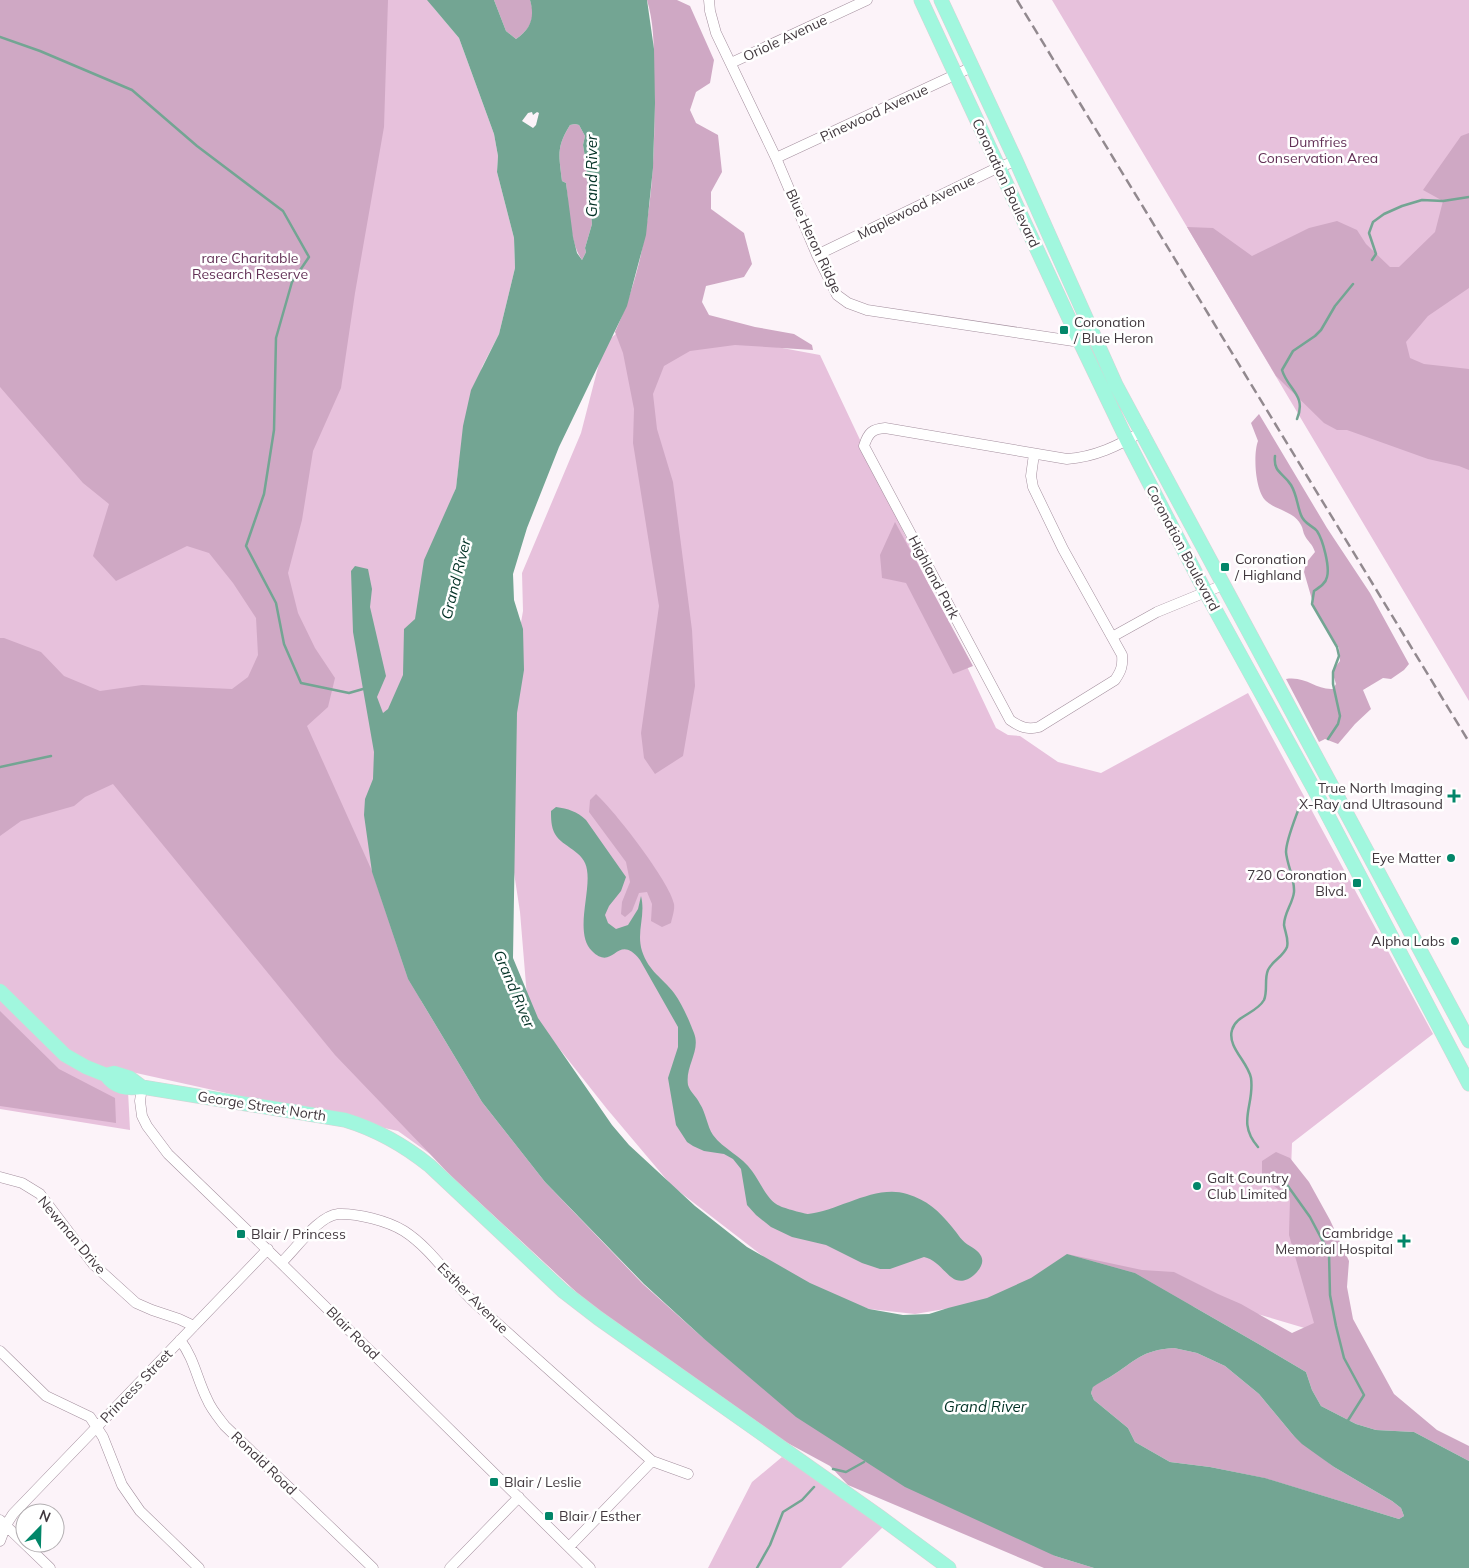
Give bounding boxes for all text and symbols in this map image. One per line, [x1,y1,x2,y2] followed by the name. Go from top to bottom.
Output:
[740,11,830,65] street label: Oriole Avenue
[817,80,931,146] street label: Pinewood Avenue
[968,116,1044,250] street label: Coronation Boulevard
[1258,133,1378,167] park label: Dumfries Conservation Area
[582,134,601,217] water label: Grand River
[854,171,978,243] street label: Maplewood Avenue
[782,186,846,296] street label: Blue Heron Ridge
[192,249,308,283] park label: rare Charitable Research Reserve
[1073,313,1153,347] place label: Coronation / Blue Heron
[1058,324,1070,336] marker: Coronation / Blue Heron
[1142,482,1224,614] street label: Coronation Boulevard
[904,532,964,623] street label: Highland Park
[436,536,475,621] water label: Grand River
[1234,550,1306,584] place label: Coronation / Highland
[1219,561,1231,573] marker: Coronation / Highland
[1299,779,1443,813] place label: True North Imaging X-Ray and Ultrasound
[1447,789,1461,803] marker: True North Imaging X-Ray and Ultrasound
[1372,849,1442,867] place label: Eye Matter
[1445,852,1457,864] marker: Eye Matter
[1247,866,1347,900] place label: 720 Coronation Blvd.
[1351,877,1363,889] marker: 720 Coronation Blvd.
[1371,932,1445,950] place label: Alpha Labs
[1449,935,1461,947] marker: Alpha Labs
[490,947,540,1031] water label: Grand River
[196,1087,328,1125] street label: George Street North
[1207,1169,1289,1203] place label: Galt Country Club Limited
[1191,1180,1203,1192] marker: Galt Country Club Limited
[34,1192,110,1278] street label: Newman Drive
[1275,1224,1393,1258] place label: Cambridge Memorial Hospital
[251,1225,346,1243] place label: Blair / Princess
[235,1228,247,1240] marker: Blair / Princess
[1397,1234,1411,1248] marker: Cambridge Memorial Hospital
[434,1259,512,1337] street label: Esther Avenue
[323,1303,383,1363] street label: Blair Road
[96,1345,176,1427] street label: Princess Street
[944,1397,1027,1416] water label: Grand River
[228,1427,300,1499] street label: Ronald Road
[504,1473,581,1491] place label: Blair / Leslie
[488,1476,500,1488] marker: Blair / Leslie
[15,1503,65,1553] north arrow
[37,1506,53,1526] text: N
[559,1507,642,1525] place label: Blair / Esther
[543,1510,555,1522] marker: Blair / Esther

